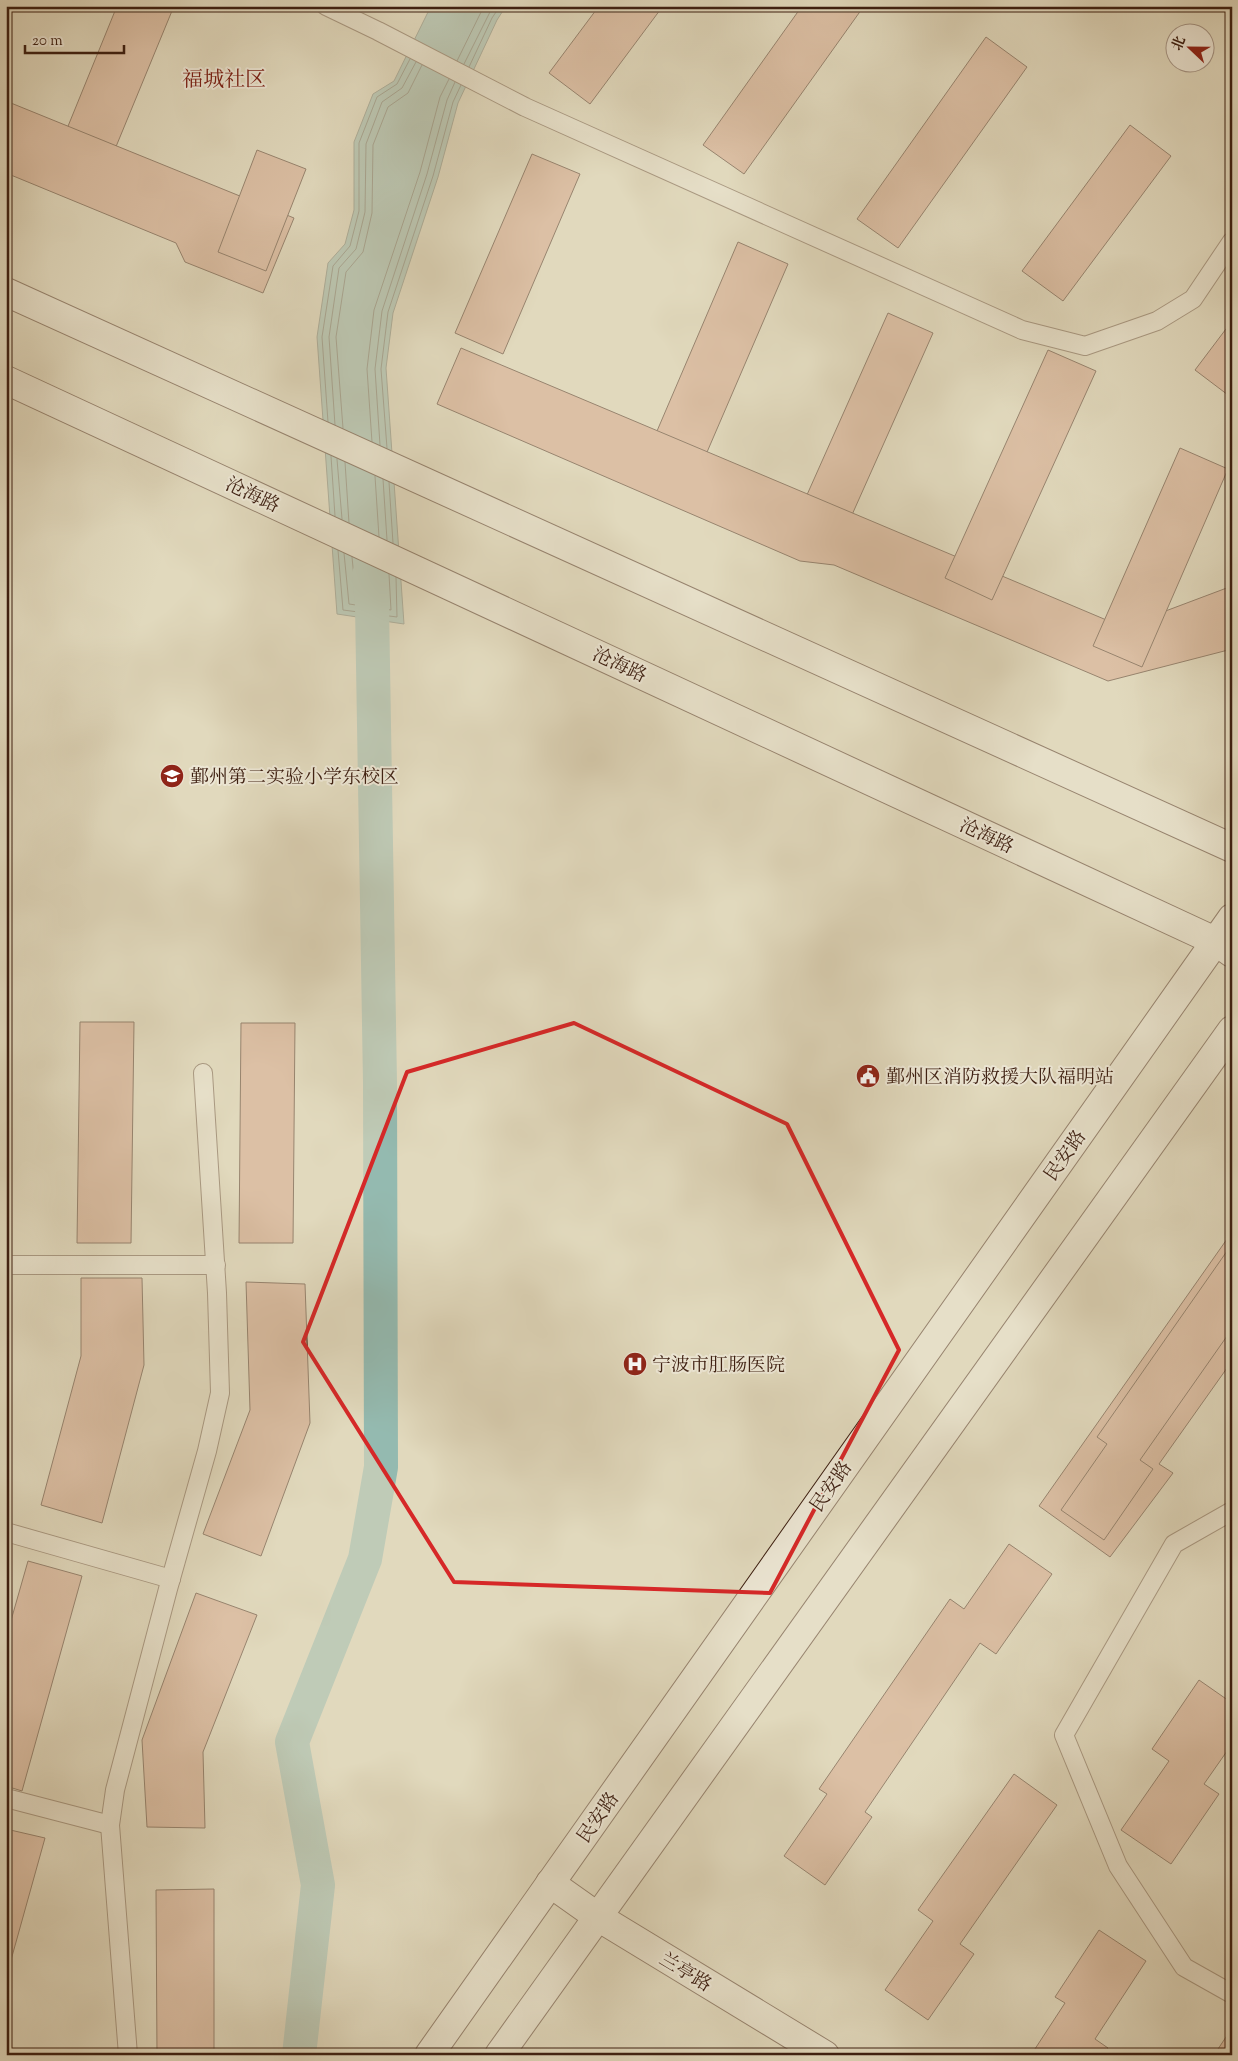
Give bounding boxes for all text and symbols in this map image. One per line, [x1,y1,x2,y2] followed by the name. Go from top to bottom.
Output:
[25,22,124,54] scale bar
[1166,22,1216,72] north arrow
[32,31,63,52] text: 20 m
[1168,34,1192,54] text: 北
[182,66,266,96] district label: 福城社区
[220,472,283,521] street label: 沧海路
[587,642,650,691] street label: 沧海路
[159,763,185,789] school or university icon: 鄞州第二实验小学东校区
[190,765,399,792] place label: 鄞州第二实验小学东校区
[954,813,1017,862] street label: 沧海路
[855,1063,881,1089] public building icon: 鄞州区消防救援大队福明站
[886,1065,1114,1092] place label: 鄞州区消防救援大队福明站
[1039,1125,1093,1188] street label: 民安路
[622,1351,648,1377] hospital icon: 宁波市肛肠医院
[652,1353,785,1380] place label: 宁波市肛肠医院
[805,1456,859,1519] street label: 民安路
[572,1787,626,1850] street label: 民安路
[653,1947,716,1999] street label: 兰亭路

